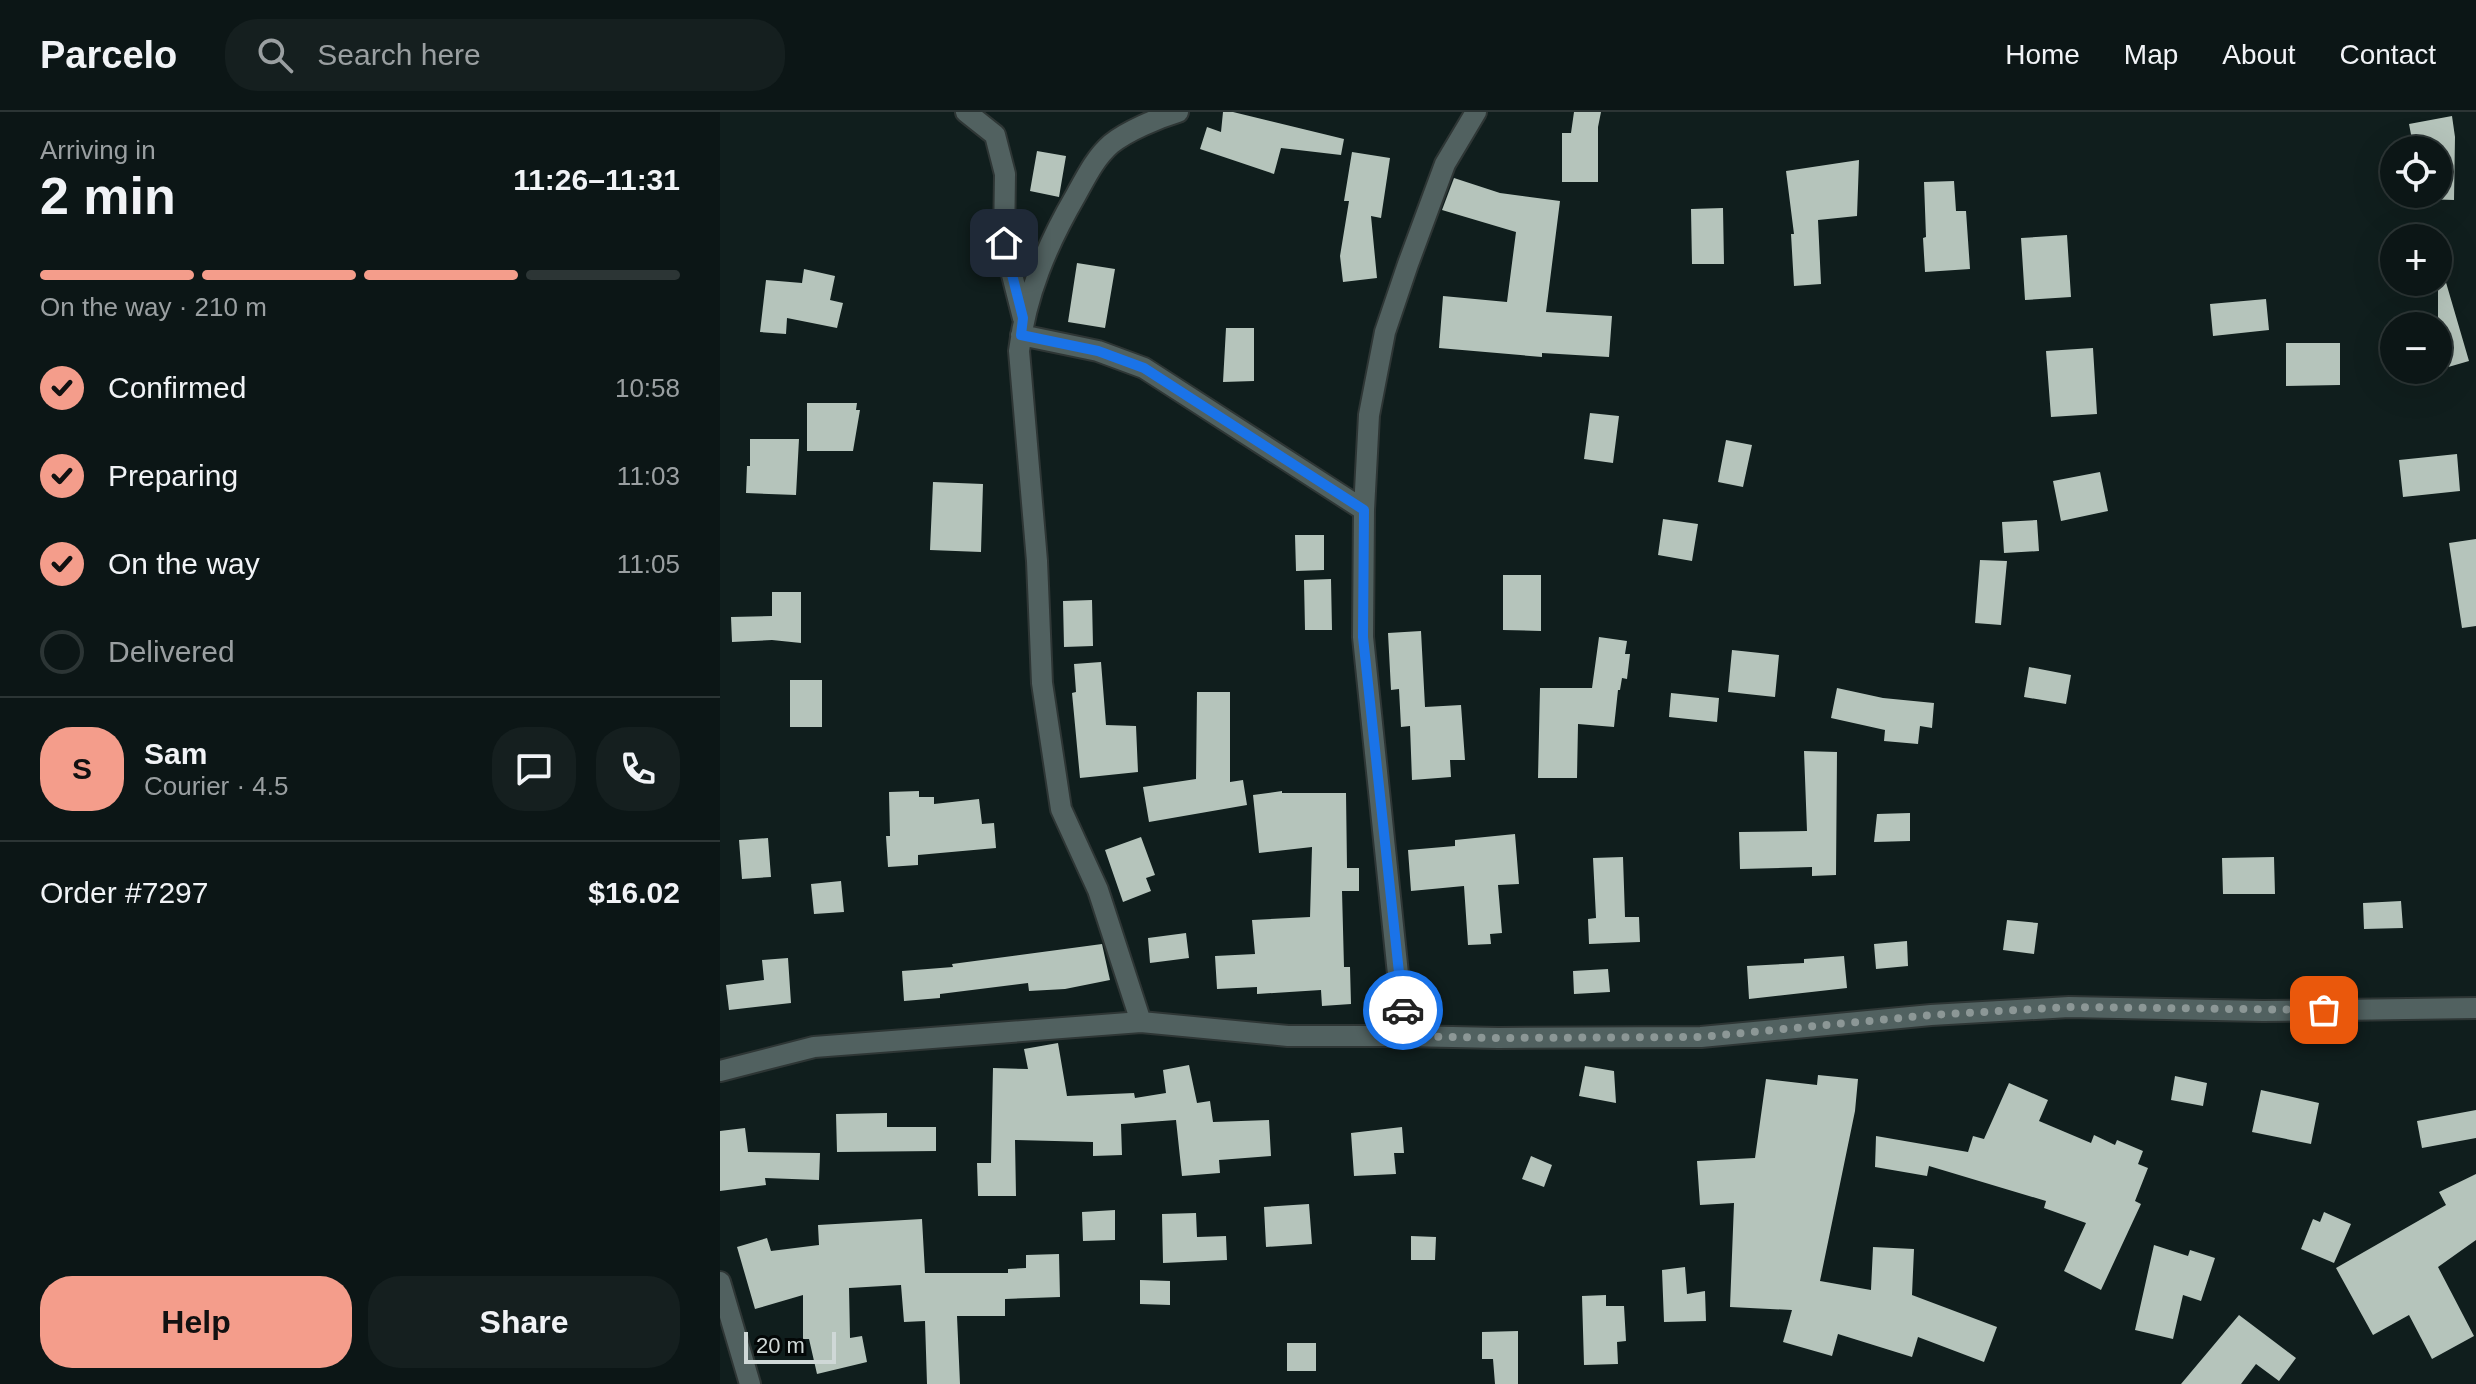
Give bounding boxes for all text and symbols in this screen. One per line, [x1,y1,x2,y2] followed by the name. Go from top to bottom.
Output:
[225,19,785,91] search box
[253,33,297,77] icon: search
[40,34,177,76] text: Parcelo
[317,38,481,71] text: Search here
[2005,39,2080,70] text: Home
[2124,39,2178,70] text: Map
[2222,39,2296,70] text: About
[2340,39,2436,70] text: Contact
[40,135,156,165] text: Arriving in
[2380,136,2452,384] map controls
[2380,136,2452,208] button: locate
[513,163,680,196] text: 11:26–11:31
[40,167,176,225] text: 2 min
[970,209,1038,277] pin
[982,221,1026,265] icon: home
[2380,224,2452,296] button: +
[40,292,267,322] text: On the way · 210 m
[2380,312,2452,384] button: −
[40,366,84,410] icon: check
[108,371,246,404] text: Confirmed
[615,373,680,403] text: 10:58
[40,454,84,498] icon: check
[108,459,238,492] text: Preparing
[617,461,680,491] text: 11:03
[40,542,84,586] icon: check
[108,547,260,580] text: On the way
[617,549,680,579] text: 11:05
[108,635,235,668] text: Delivered
[492,727,576,811] button: chat
[596,727,680,811] button: phone
[144,737,207,770] text: Sam
[72,752,92,785] text: S
[144,771,289,801] text: Courier · 4.5
[40,876,208,909] text: Order #7297
[588,876,680,909] text: $16.02
[1363,970,1443,1050] courier
[2290,976,2358,1044] pin
[1381,988,1425,1032] icon: car
[2302,988,2346,1032] icon: bag
[40,1276,352,1368] button: Help
[368,1276,680,1368] button: Share
[744,1328,836,1364] scale bar
[756,1333,805,1358] text: 20 m

